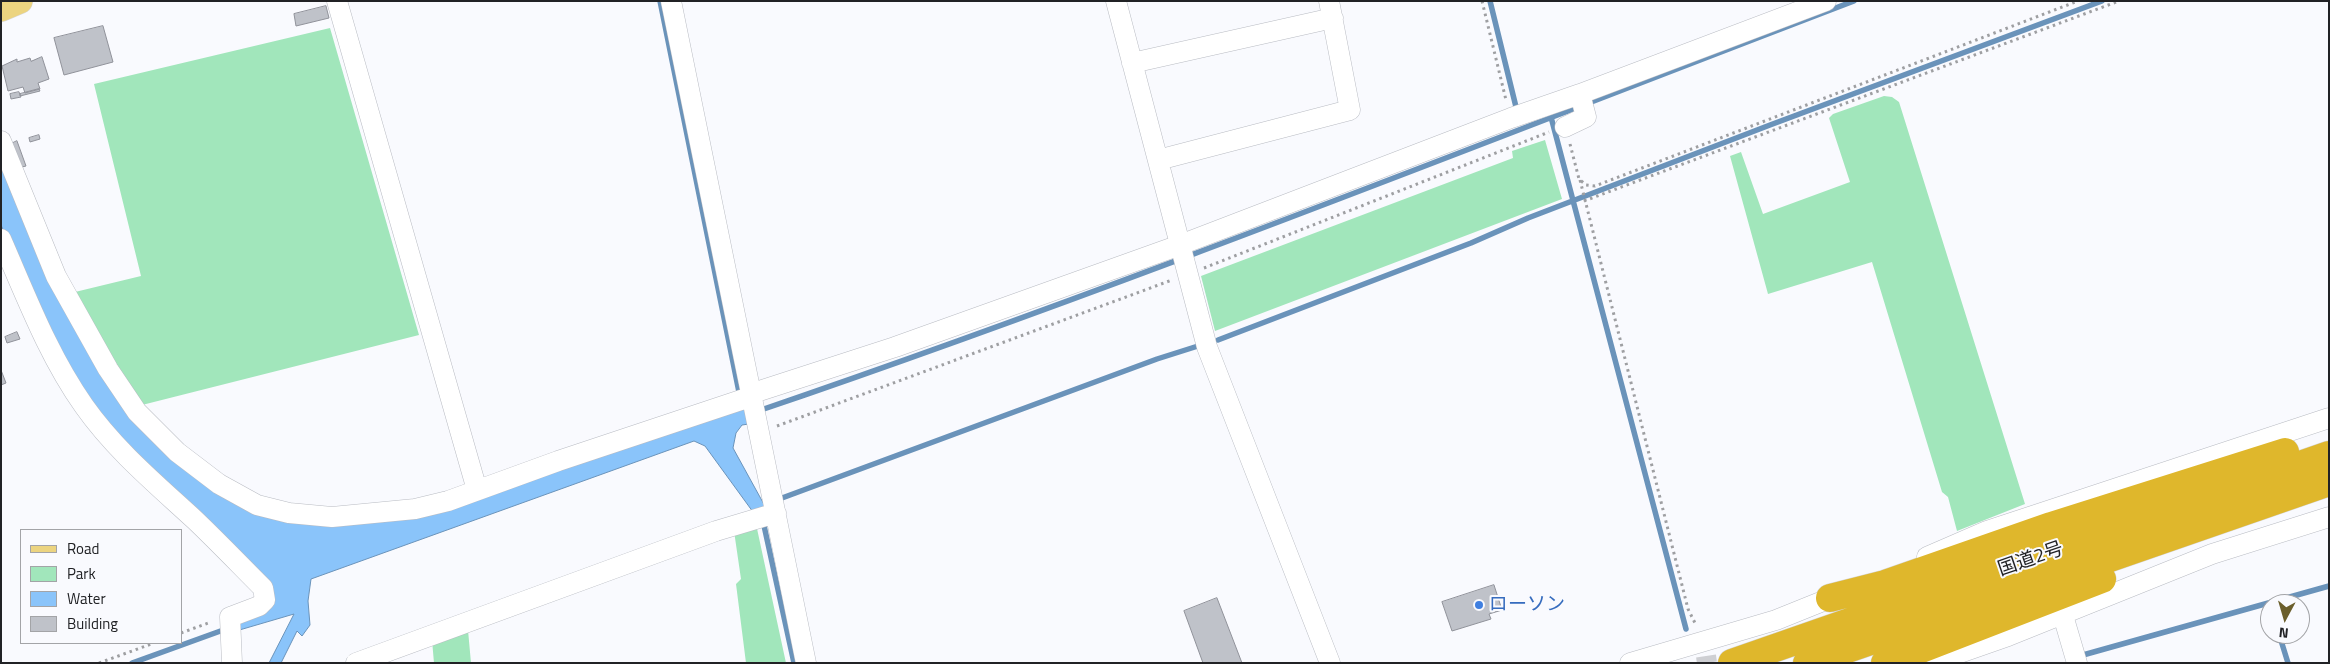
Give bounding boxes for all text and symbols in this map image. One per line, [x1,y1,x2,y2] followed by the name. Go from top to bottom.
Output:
[20,529,182,644] legend
[67,537,99,560] text: Road
[1995,538,2067,582] street label: 国道2号
[67,562,96,585] text: Park
[67,587,106,610] text: Water
[1489,594,1565,616] place label: ローソン
[2260,594,2310,644] north arrow
[1473,599,1485,611] marker: ローソン
[67,612,118,635] text: Building
[2278,622,2289,644] text: N

